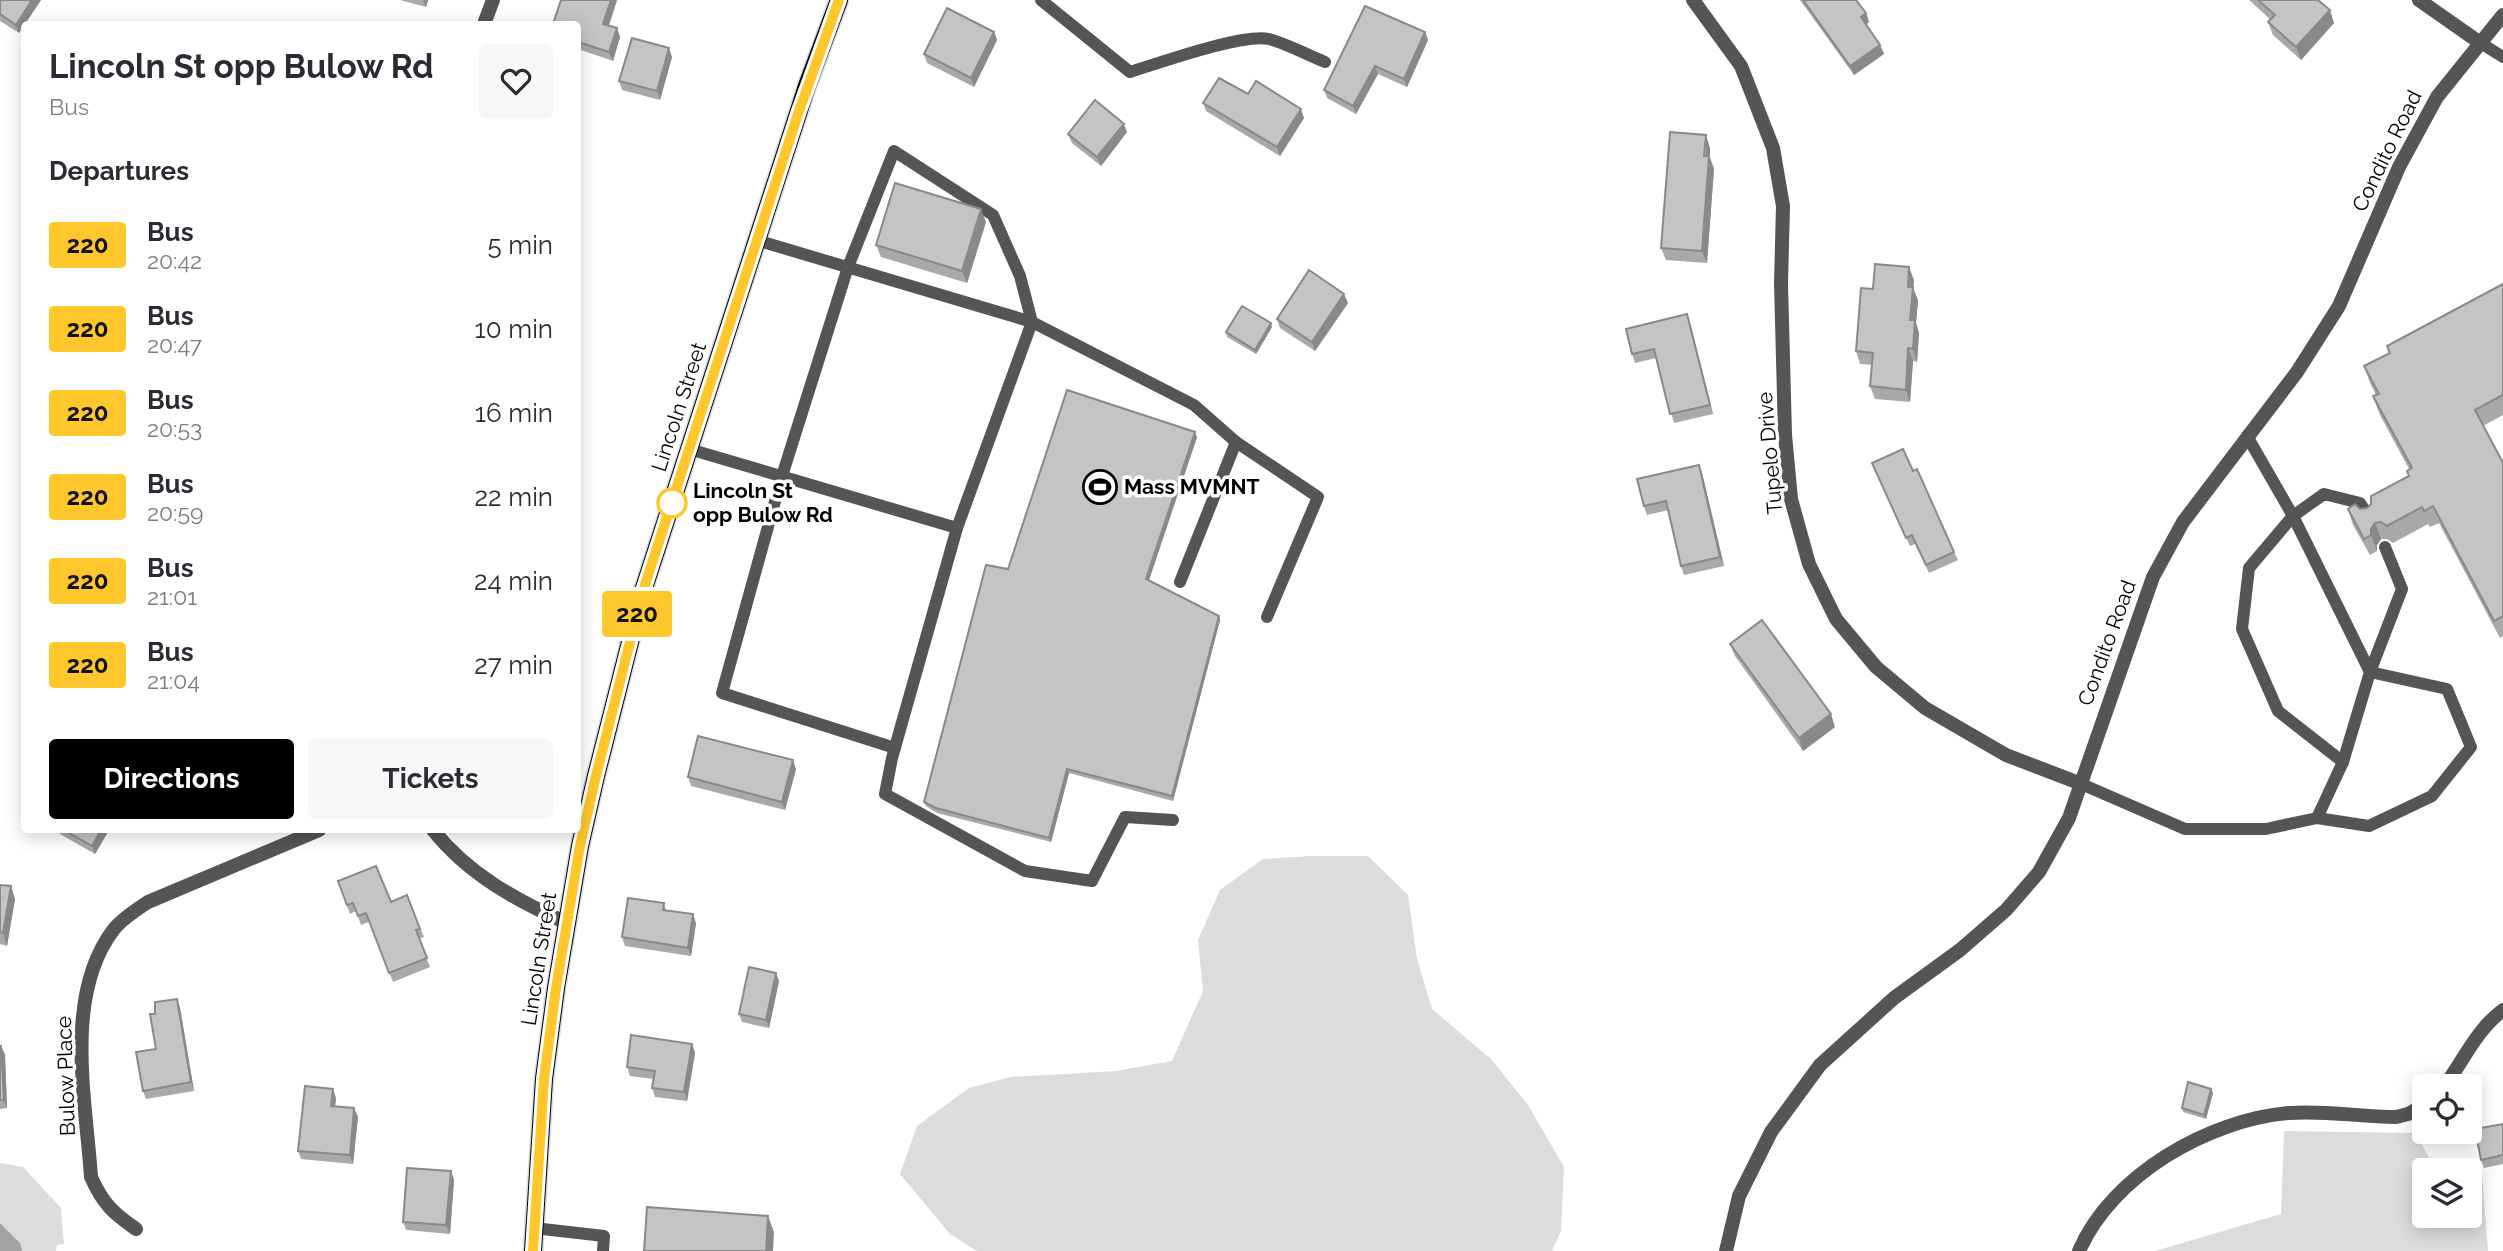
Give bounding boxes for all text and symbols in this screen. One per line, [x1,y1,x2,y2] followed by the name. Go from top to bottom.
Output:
[479,44,553,118] button: heart
[49,47,434,86] text: Lincoln St opp Bulow Rd
[2346,86,2427,216] street label: Condito Road
[49,93,89,120] text: Bus
[49,156,189,186] text: Departures
[147,217,194,247] text: Bus
[67,230,108,259] text: 220
[487,230,553,260] text: 5 min
[147,247,202,274] text: 20:42
[147,301,194,331] text: Bus
[67,314,108,343] text: 220
[475,314,553,344] text: 10 min
[147,331,202,358] text: 20:47
[646,339,711,475] street label: Lincoln Street
[147,385,194,415] text: Bus
[1752,391,1787,515] street label: Tupelo Drive
[67,398,108,427] text: 220
[475,398,553,428] text: 16 min
[147,415,202,442] text: 20:53
[1081,468,1119,506] sports icon: Mass MVMNT
[147,469,194,499] text: Bus
[1124,474,1259,499] place label: Mass MVMNT
[693,478,833,527] place label: Lincoln St opp Bulow Rd
[67,482,108,511] text: 220
[475,482,553,512] text: 22 min
[657,488,687,518] marker: Lincoln St opp Bulow Rd
[147,499,203,526] text: 20:59
[147,553,194,583] text: Bus
[67,566,108,595] text: 220
[474,566,553,596] text: 24 min
[2072,577,2141,709] street label: Condito Road
[147,583,197,610] text: 21:01
[597,591,677,637] line badge: 220
[616,599,658,628] text: 220
[147,637,194,667] text: Bus
[67,650,108,679] text: 220
[474,650,553,680] text: 27 min
[147,667,200,694] text: 21:04
[49,739,294,819] button: Directions
[308,739,553,819] button: Tickets
[516,891,561,1027] street label: Lincoln Street
[51,1016,80,1136] street label: Bulow Place
[2412,1074,2482,1228] map controls
[2412,1074,2482,1144] button: locate
[2412,1158,2482,1228] button: layers

